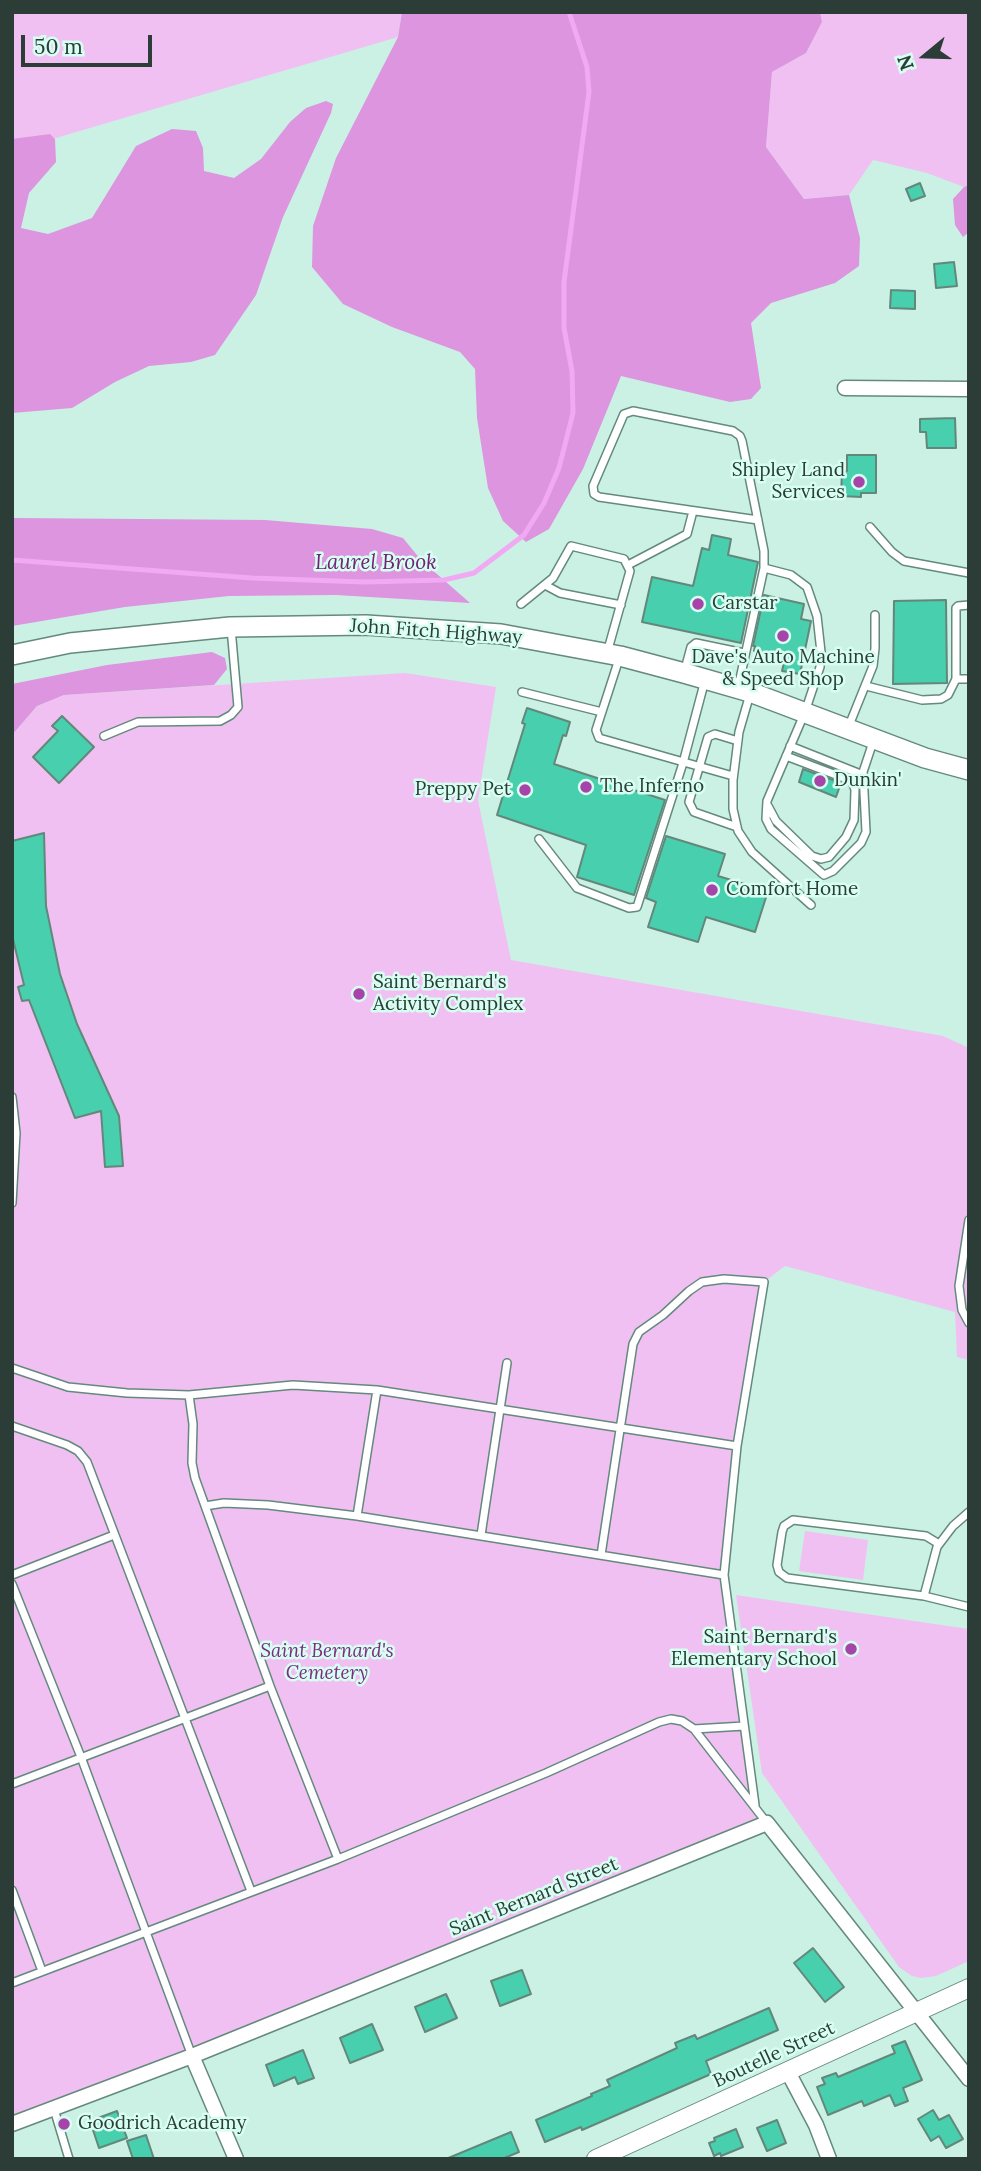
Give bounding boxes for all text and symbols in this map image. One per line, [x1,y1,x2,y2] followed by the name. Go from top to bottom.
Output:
[24,21,156,65] scale bar
[890,21,960,91] north arrow
[34,33,83,60] text: 50 m
[891,52,919,74] text: N
[732,460,845,504] place label: Shipley Land Services
[851,474,867,490] marker: Shipley Land Services
[315,550,437,576] water label: Laurel Brook
[712,593,777,615] place label: Carstar
[690,596,706,612] marker: Carstar
[349,615,523,649] street label: John Fitch Highway
[775,628,791,644] marker: Dave's Auto Machine & Speed Shop
[691,647,875,691] place label: Dave's Auto Machine & Speed Shop
[834,770,902,792] place label: Dunkin'
[812,773,828,789] marker: Dunkin'
[600,776,704,798] place label: The Inferno
[415,779,511,801] place label: Preppy Pet
[578,779,594,795] marker: The Inferno
[517,782,533,798] marker: Preppy Pet
[726,879,858,901] place label: Comfort Home
[704,882,720,898] marker: Comfort Home
[373,972,523,1016] place label: Saint Bernard's Activity Complex
[351,986,367,1002] marker: Saint Bernard's Activity Complex
[671,1627,837,1671] place label: Saint Bernard's Elementary School
[260,1641,394,1685] park label: Saint Bernard's Cemetery
[843,1641,859,1657] marker: Saint Bernard's Elementary School
[446,1853,622,1941] street label: Saint Bernard Street
[710,2017,838,2093] street label: Boutelle Street
[78,2113,246,2135] place label: Goodrich Academy
[56,2116,72,2132] marker: Goodrich Academy

